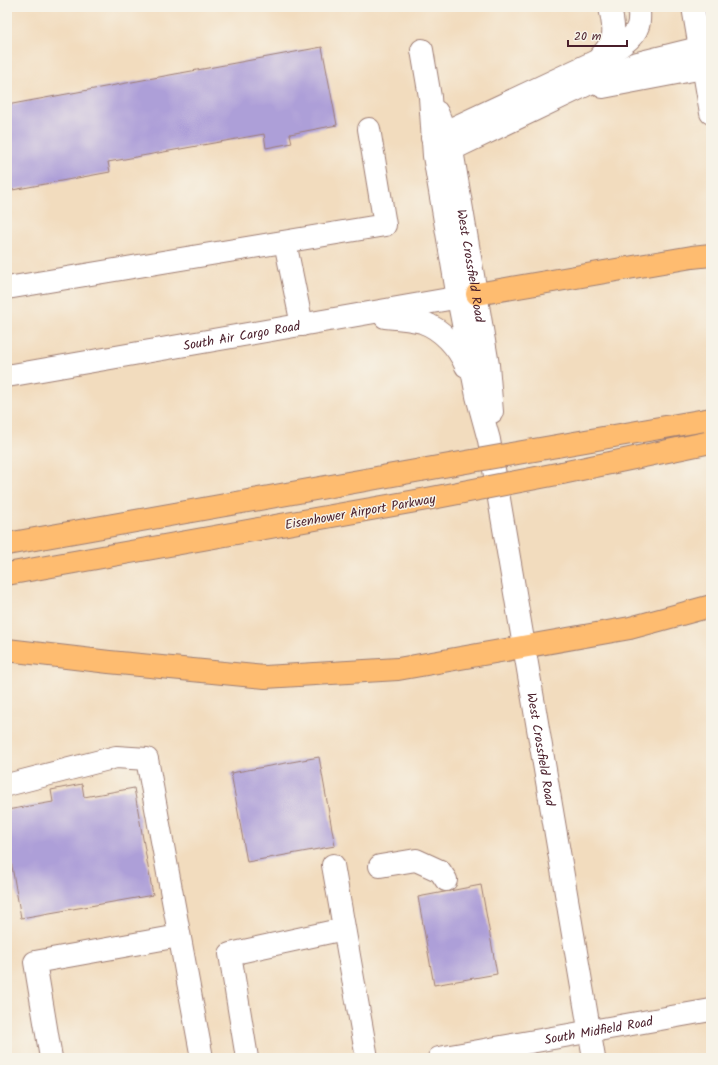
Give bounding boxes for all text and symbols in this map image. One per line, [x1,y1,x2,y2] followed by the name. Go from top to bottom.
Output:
[568,22,627,48] scale bar
[574,27,602,46] text: 20 m
[450,208,490,325] street label: West Crossfield Road
[182,316,302,357] street label: South Air Cargo Road
[283,489,438,536] street label: Eisenhower Airport Parkway
[520,691,560,808] street label: West Crossfield Road
[543,1011,655,1051] street label: South Midfield Road

